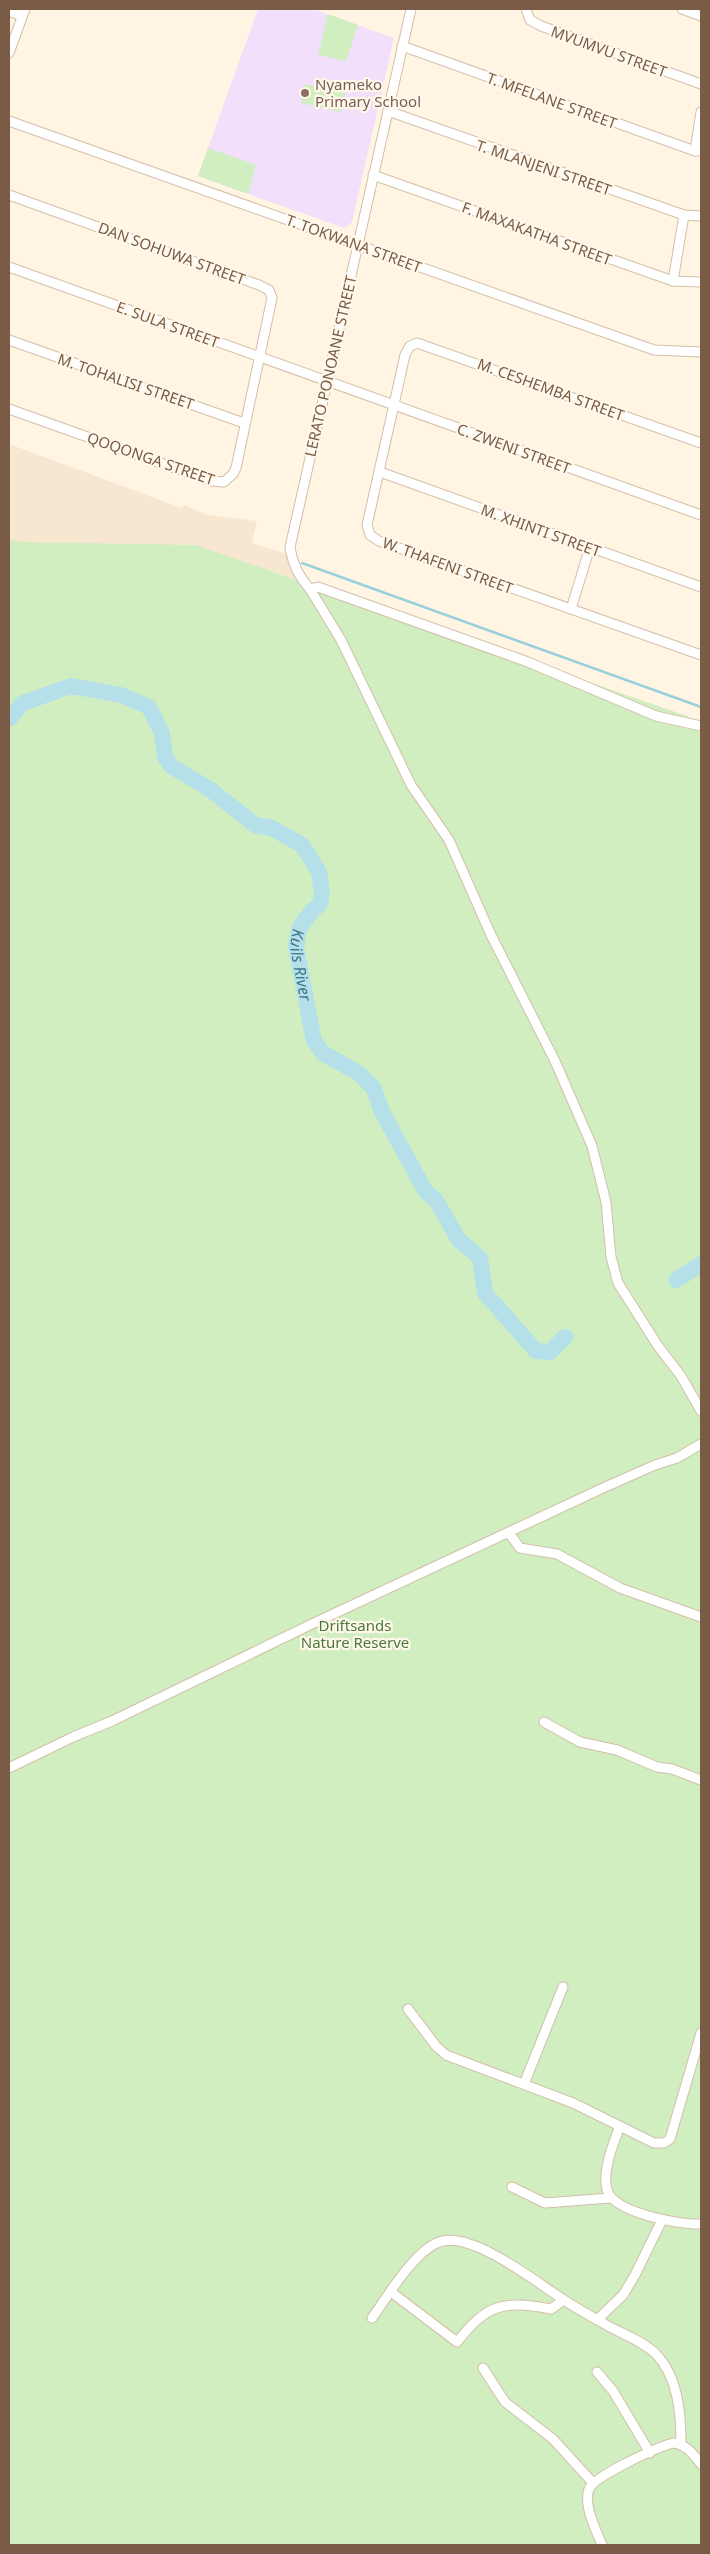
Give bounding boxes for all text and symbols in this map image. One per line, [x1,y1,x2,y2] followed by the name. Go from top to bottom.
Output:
[548,21,670,81] street label: MVUMVU STREET
[484,67,620,133] street label: T. MFELANE STREET
[315,74,421,111] place label: Nyameko Primary School
[299,87,311,99] marker: Nyameko Primary School
[474,135,615,200] street label: T. MLANJENI STREET
[459,197,615,270] street label: F. MAXAKATHA STREET
[283,209,425,277] street label: T. TOKWANA STREET
[96,217,249,289] street label: DAN SOHUWA STREET
[299,273,361,459] street label: LERATO PONOANE STREET
[114,296,223,352] street label: E. SULA STREET
[55,348,198,414] street label: M. TOHALISI STREET
[475,353,628,425] street label: M. CESHEMBA STREET
[454,418,574,478] street label: C. ZWENI STREET
[85,427,218,489] street label: QOQONGA STREET
[478,499,604,561] street label: M. XHINTI STREET
[380,532,517,598] street label: W. THAFENI STREET
[285,928,317,1004] water label: Kuils River
[301,1615,409,1652] park label: Driftsands Nature Reserve

